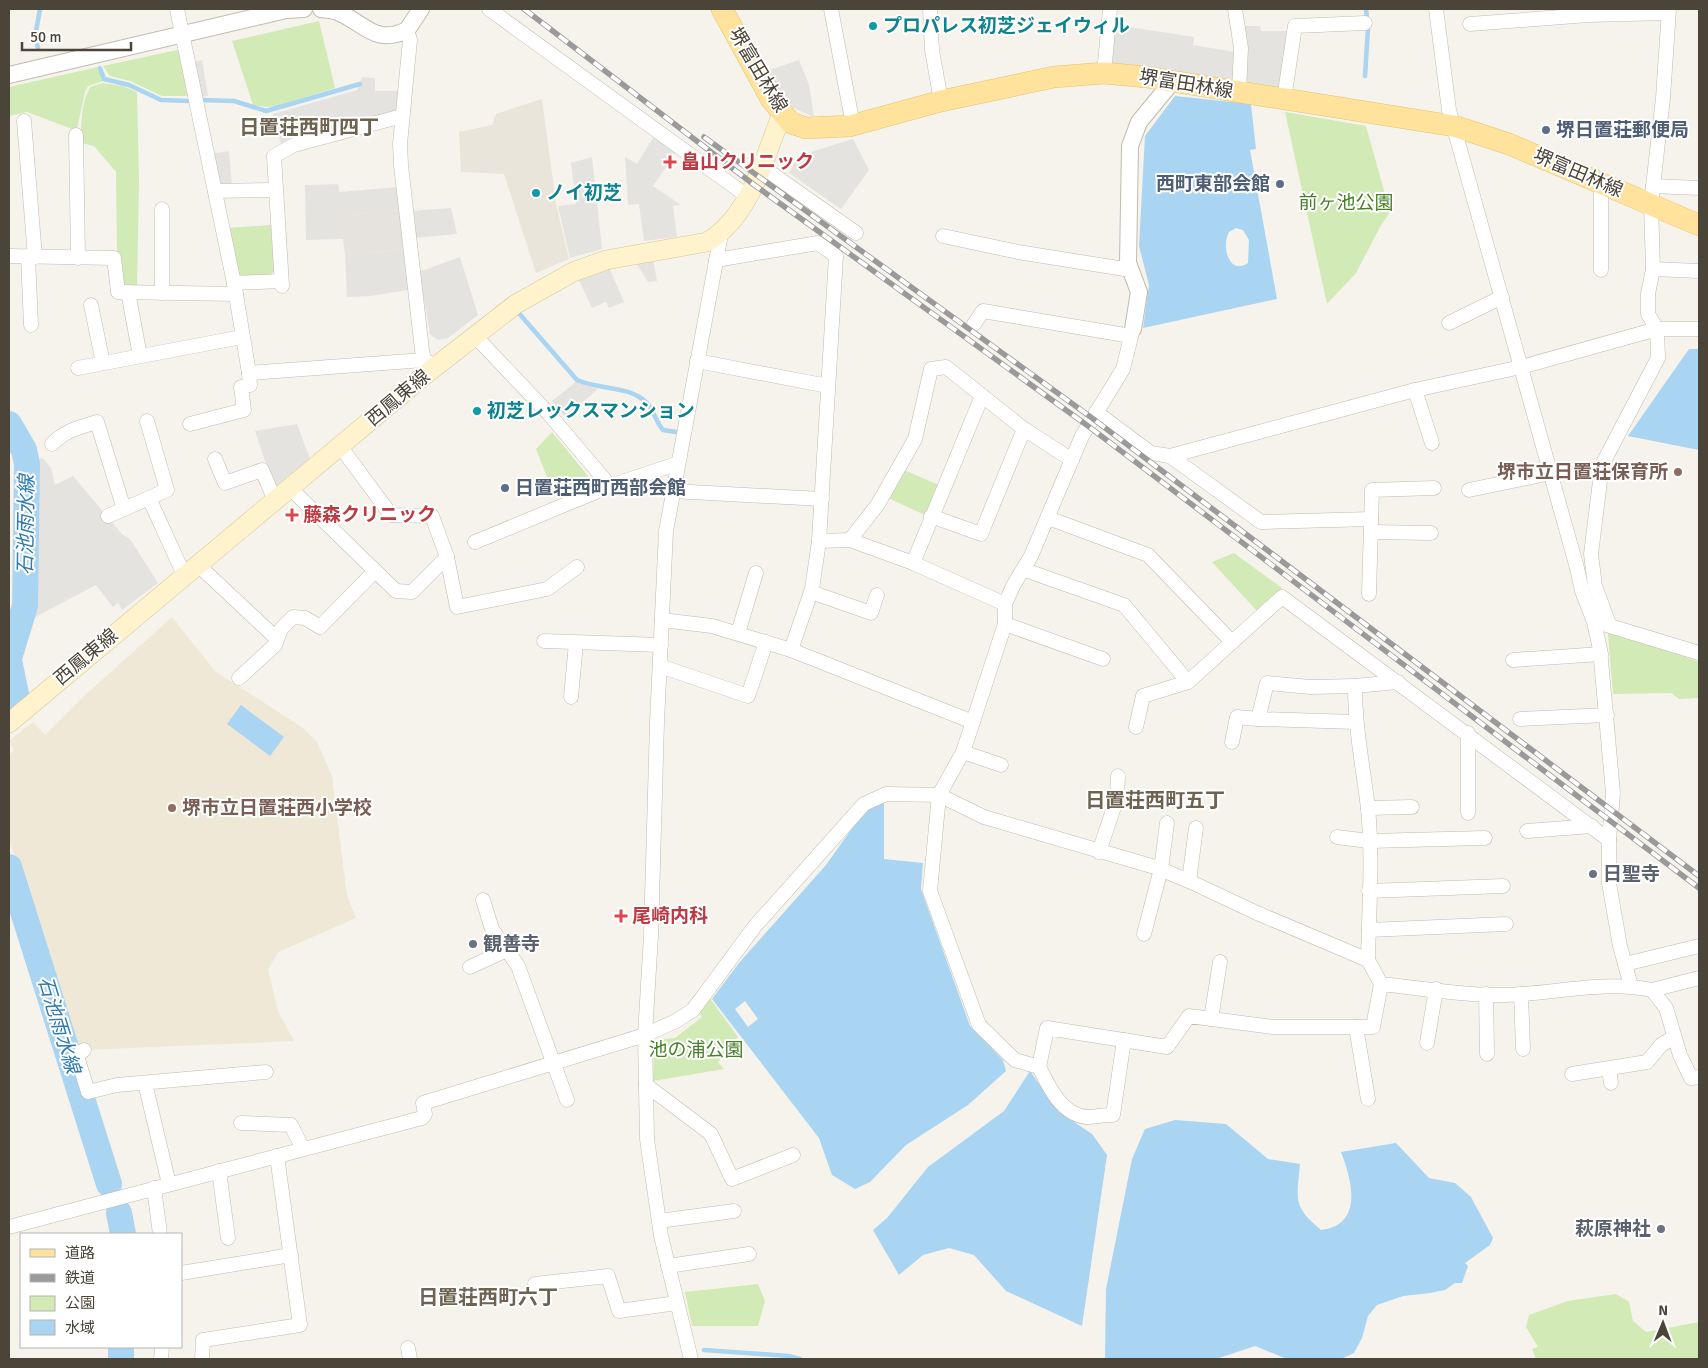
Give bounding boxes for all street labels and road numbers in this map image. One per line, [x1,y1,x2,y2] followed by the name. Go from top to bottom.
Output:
[723,23,793,117] street label: 堺富田林線
[1137,65,1235,103] street label: 堺富田林線
[1530,143,1626,203] street label: 堺富田林線
[361,364,435,432] street label: 西鳳東線
[49,623,123,691] street label: 西鳳東線

